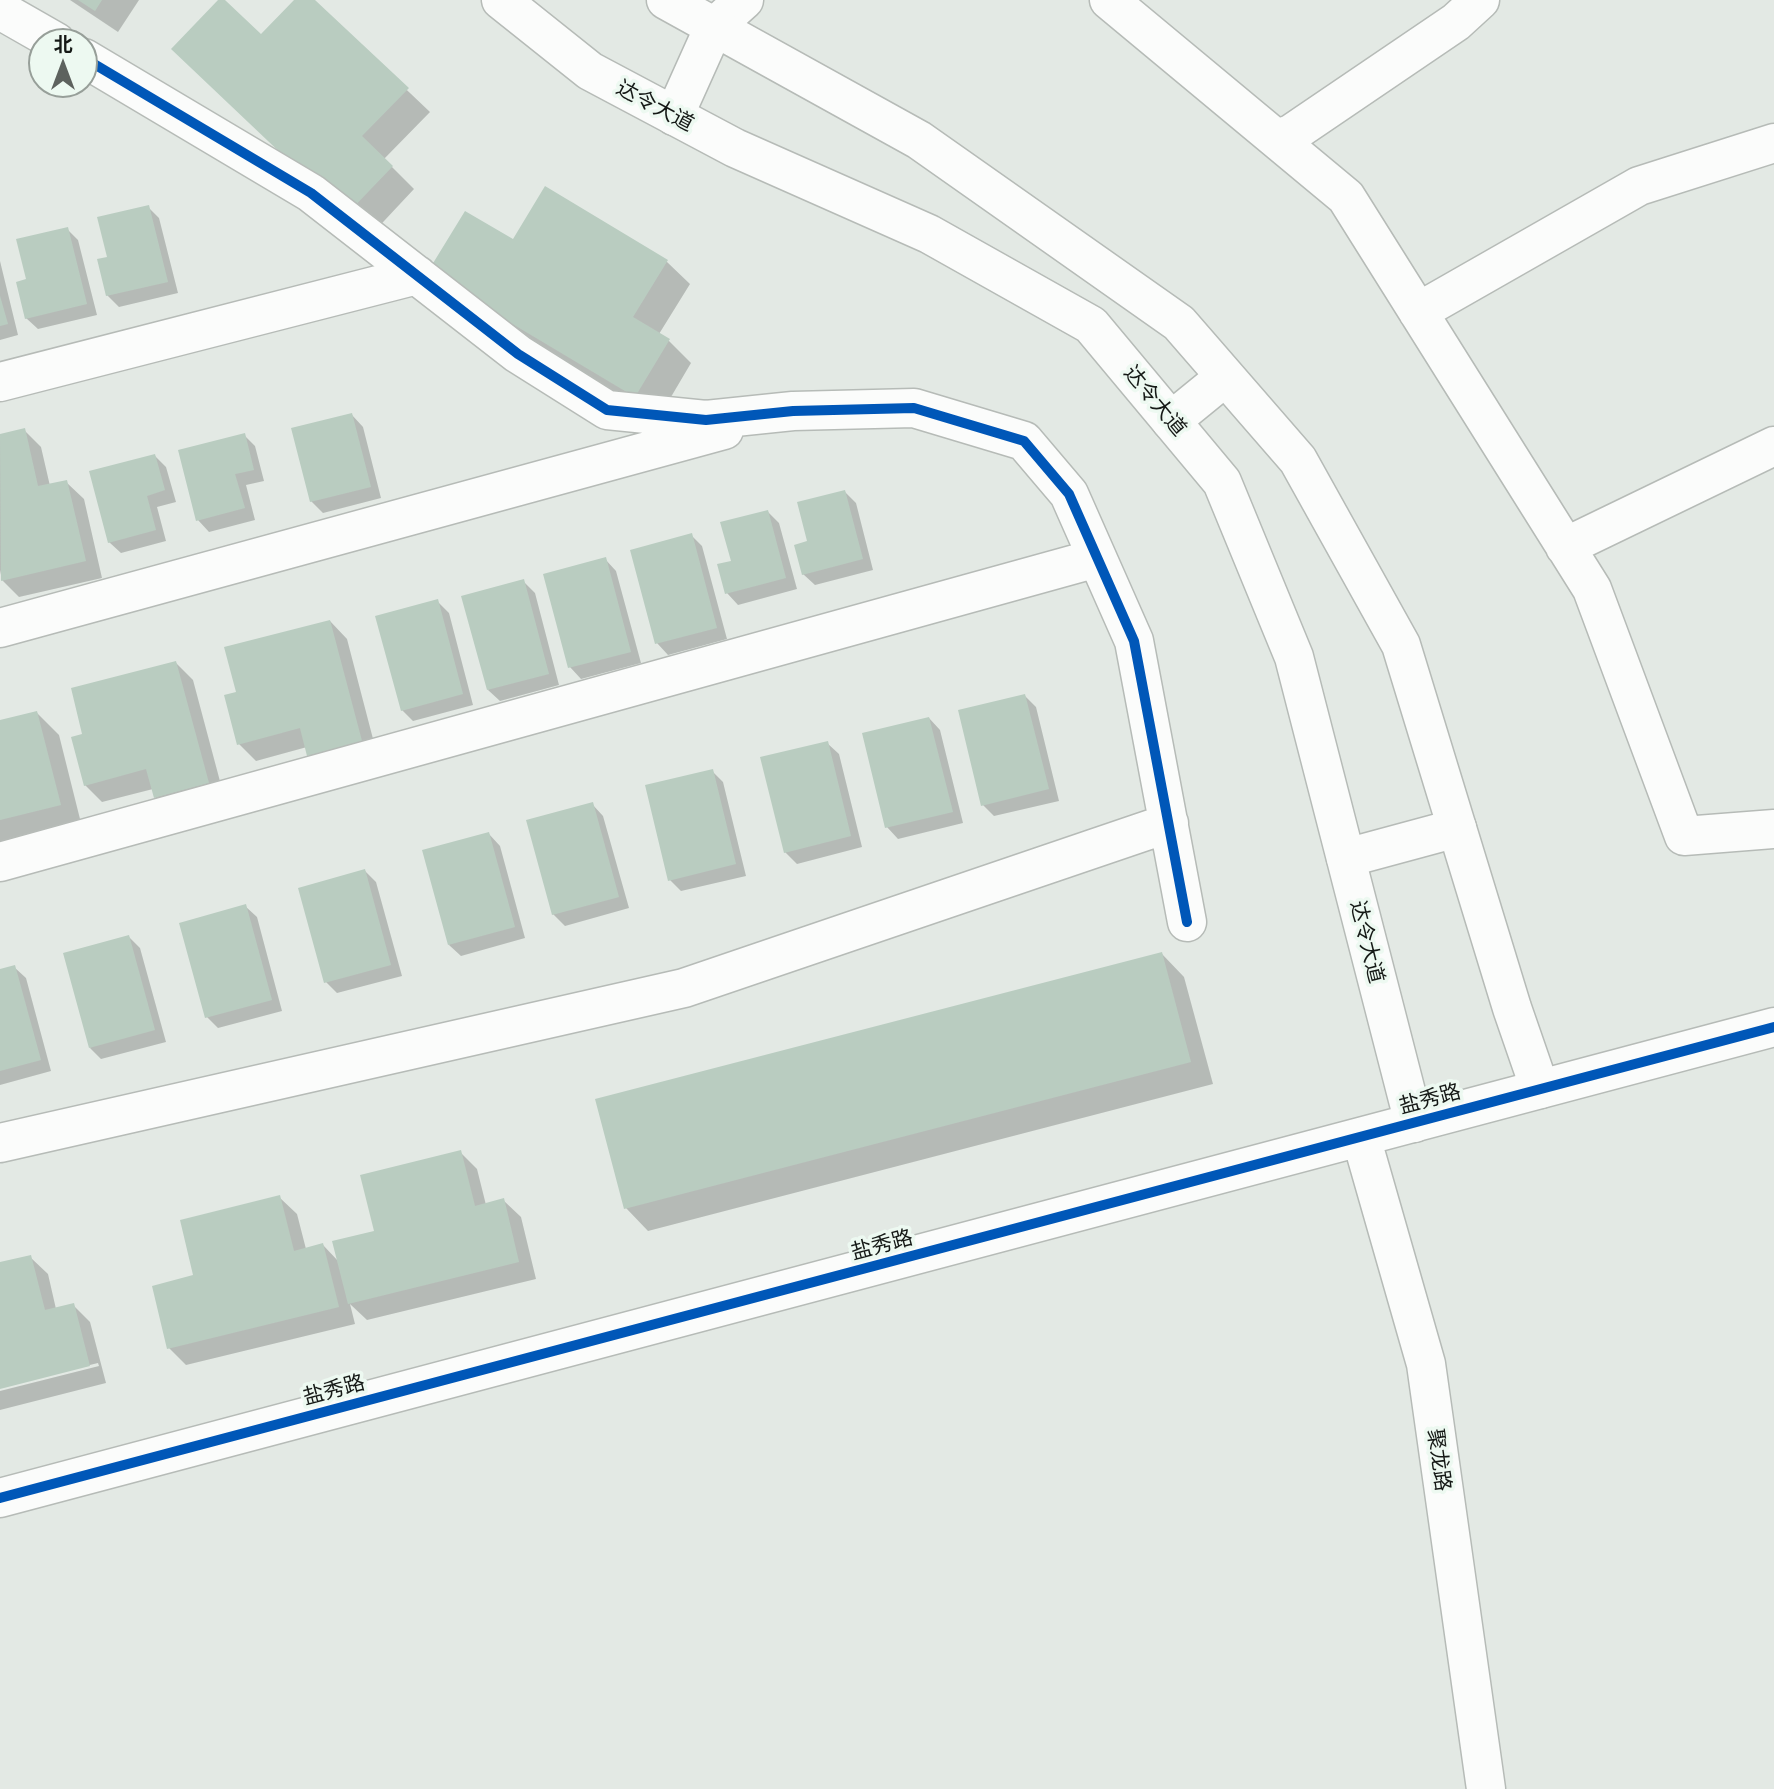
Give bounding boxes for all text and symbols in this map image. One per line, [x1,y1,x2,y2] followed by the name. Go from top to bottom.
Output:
[28,28,98,98] north arrow
[53,32,73,55] text: 北
[612,75,698,137] street label: 达令大道
[1118,361,1192,441] street label: 达令大道
[1345,898,1389,986] street label: 达令大道
[1396,1079,1464,1119] street label: 盐秀路
[848,1225,916,1265] street label: 盐秀路
[300,1370,368,1410] street label: 盐秀路
[1422,1427,1456,1493] street label: 聚龙路

